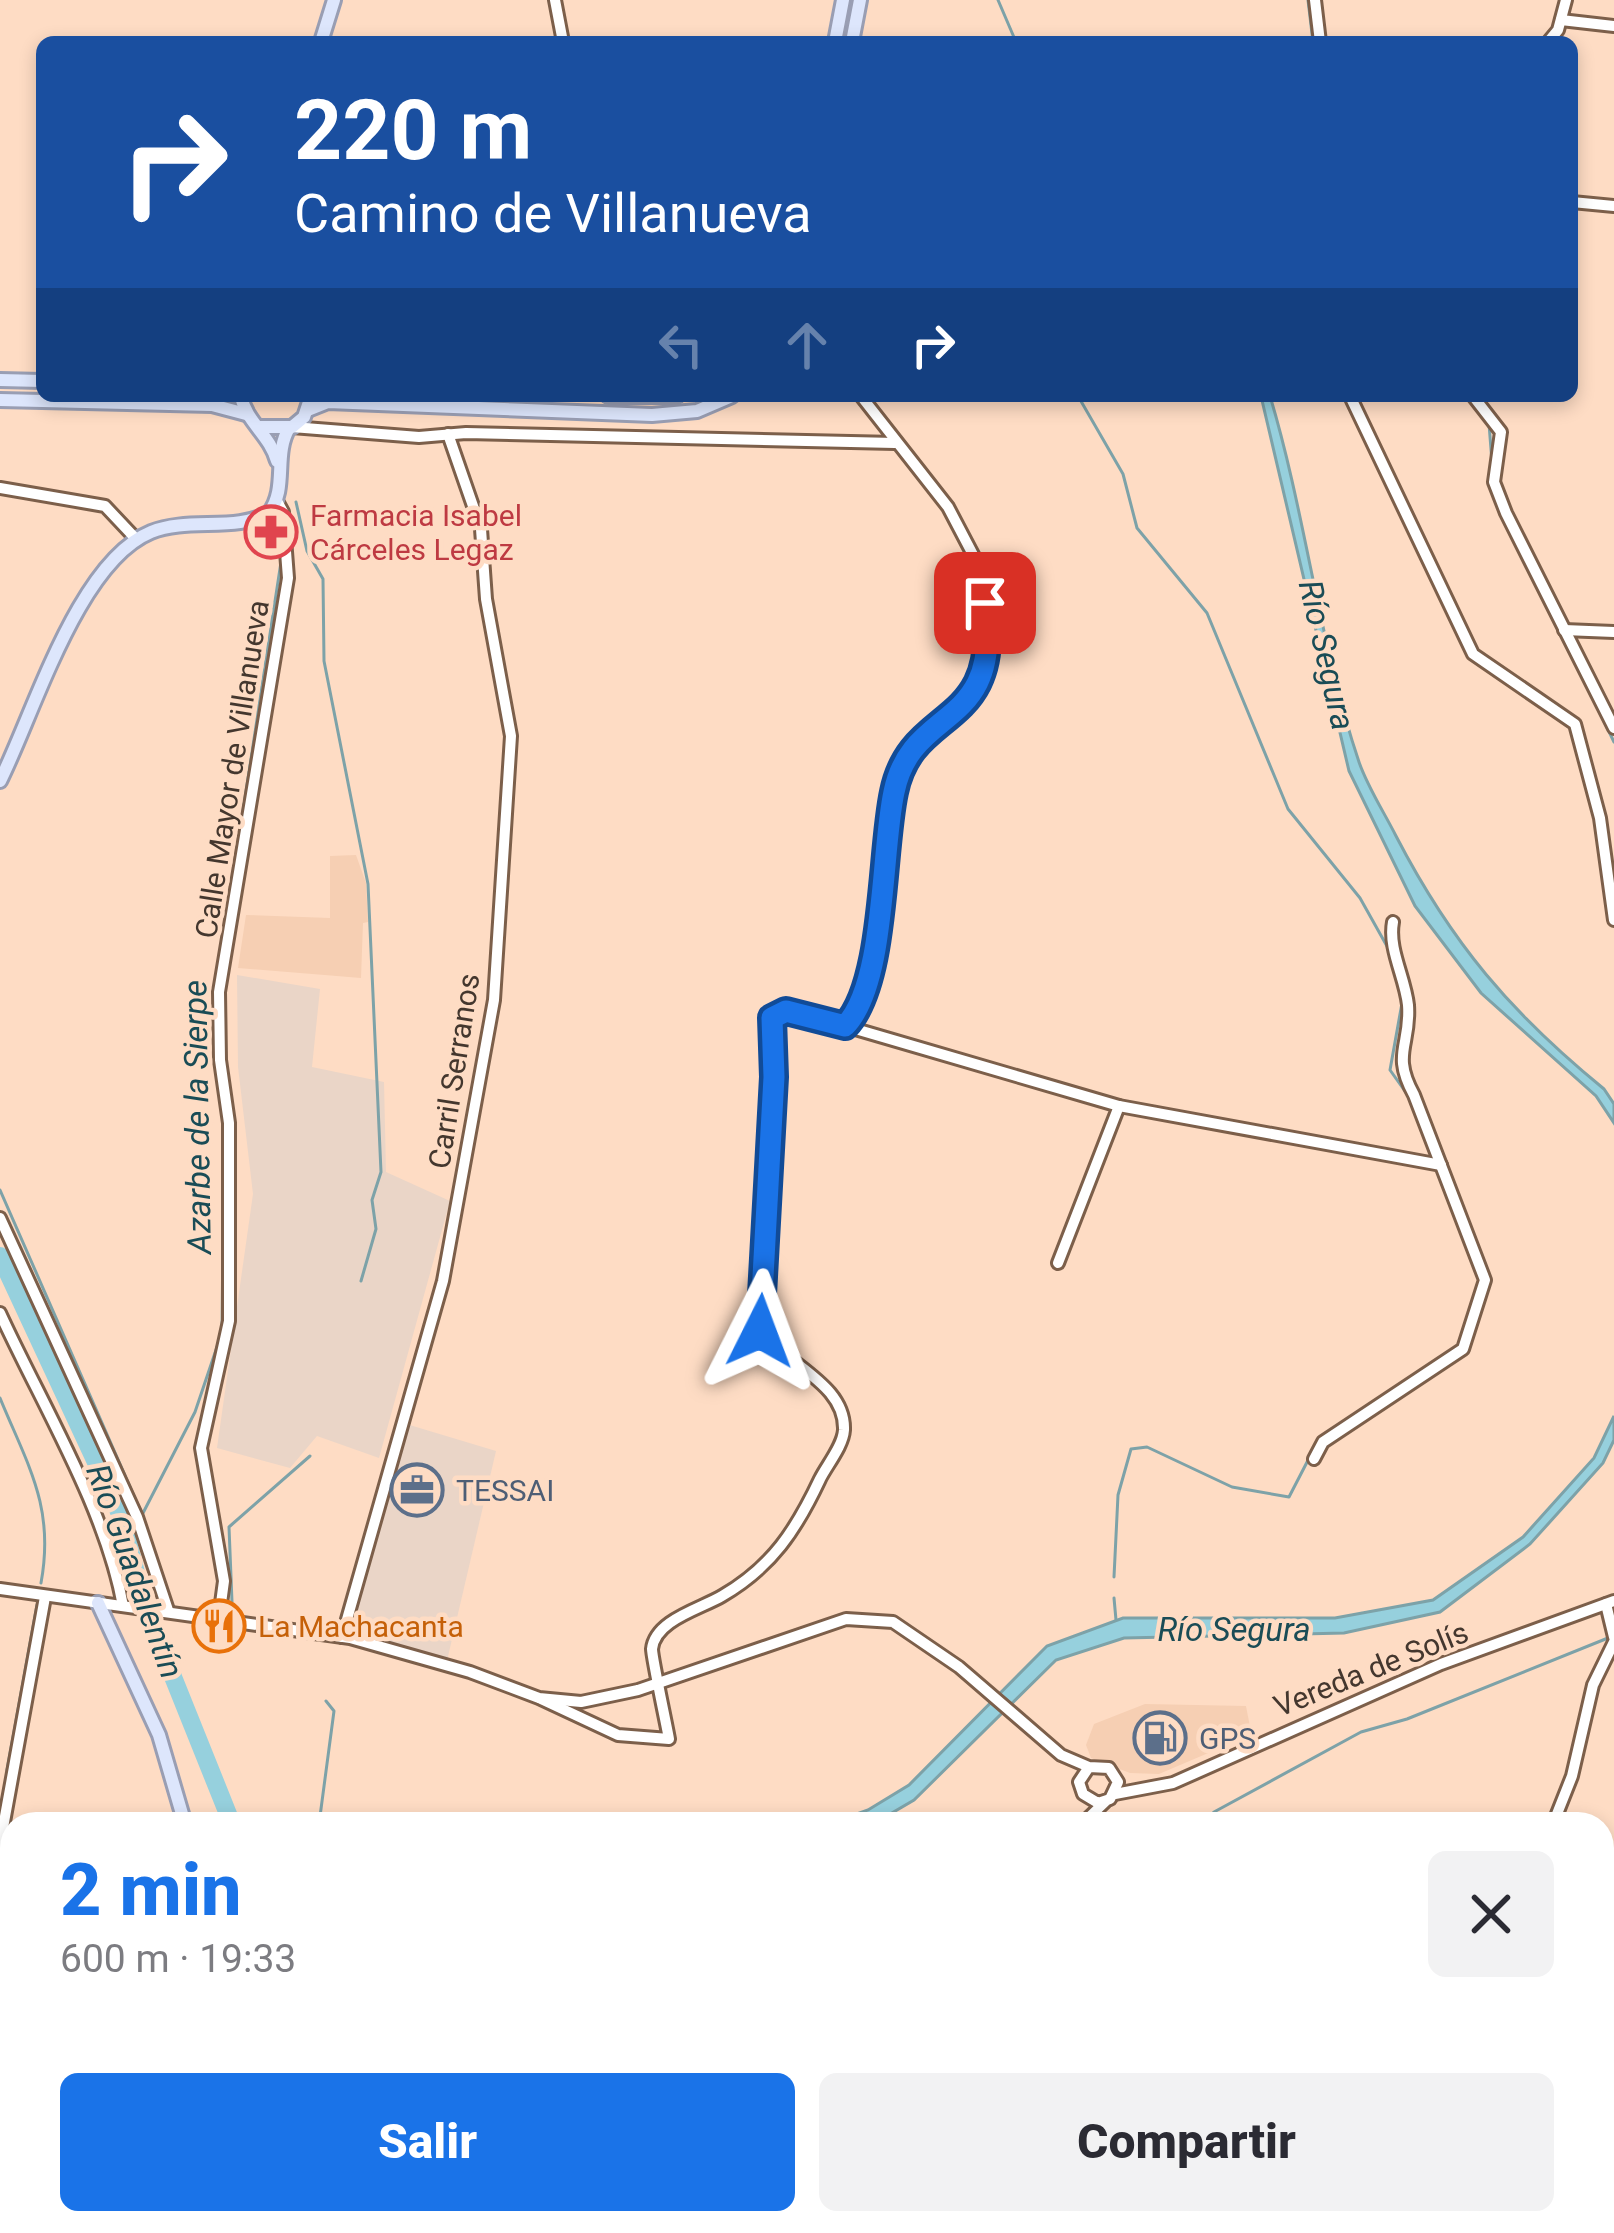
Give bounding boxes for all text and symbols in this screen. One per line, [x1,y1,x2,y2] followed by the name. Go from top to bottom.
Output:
[294,81,532,180] text: 220 m
[96,84,252,240] icon: right
[294,182,812,245] text: Camino de Villanueva
[648,312,714,378] icon: left
[774,312,840,378] icon: ahead
[900,312,966,378] icon: right
[310,498,522,567] place label: Farmacia Isabel Cárceles Legaz
[243,504,299,560] pharmacy icon: Farmacia Isabel Cárceles Legaz
[934,552,1036,654] pin
[952,570,1018,636] icon: arrive
[1291,576,1363,734] water label: Río Segura
[188,597,276,941] street label: Calle Mayor de Villanueva
[421,971,487,1171] street label: Carril Serranos
[175,980,219,1256] water label: Azarbe de la Sierpe
[697,1268,823,1394] position arrow
[78,1459,192,1683] water label: Río Guadalentín
[389,1462,445,1518] office icon: TESSAI
[456,1473,554,1508] place label: TESSAI
[191,1598,247,1654] restaurant icon: La Machacanta
[258,1609,464,1644] place label: La Machacanta
[1157,1610,1311,1649] water label: Río Segura
[1269,1614,1473,1724] street label: Vereda de Solís
[1132,1710,1188,1766] fuel station icon: GPS
[1199,1721,1256,1756] place label: GPS
[60,1848,242,1933] text: 2 min
[1428,1851,1554,1977] button: close
[60,1936,296,1982] text: 600 m · 19:33
[60,2073,795,2211] button: Salir
[819,2073,1554,2211] button: Compartir

